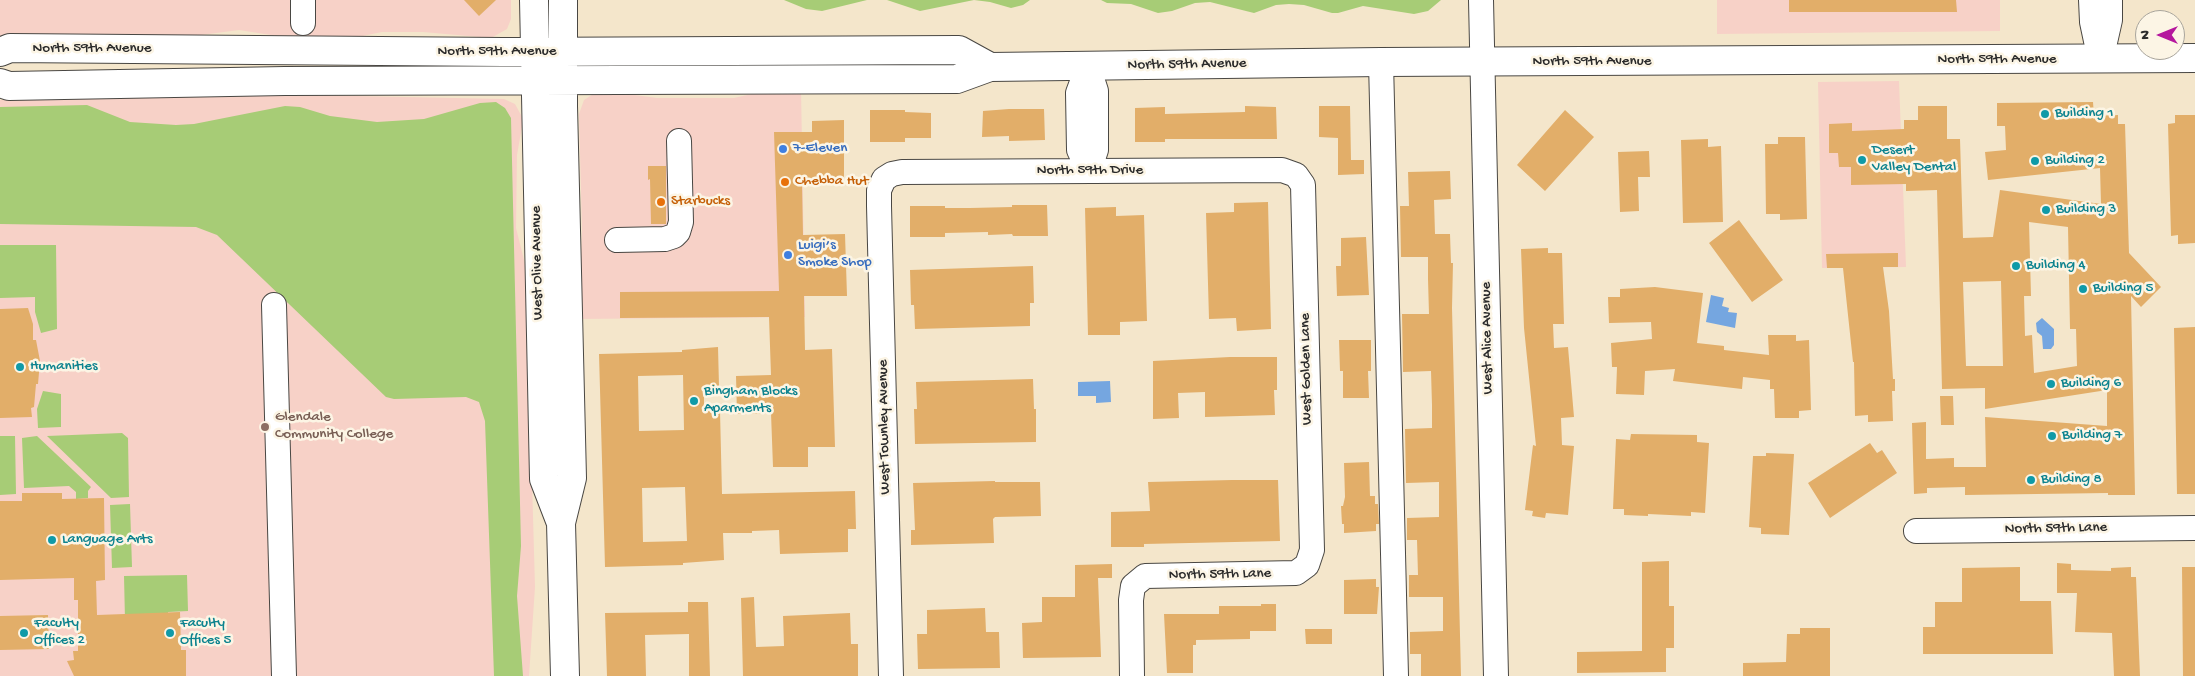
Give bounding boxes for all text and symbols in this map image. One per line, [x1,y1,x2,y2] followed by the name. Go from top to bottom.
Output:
[2135,10,2185,60] north arrow
[2137,30,2154,40] text: N
[33,40,151,58] street label: North 59th Avenue
[438,43,556,61] street label: North 59th Avenue
[1938,51,2056,69] street label: North 59th Avenue
[1533,53,1651,71] street label: North 59th Avenue
[1127,55,1247,75] street label: North 59th Avenue
[2055,105,2114,123] place label: Building 1
[2039,108,2051,120] marker: Building 1
[793,140,847,158] place label: 7-Eleven
[1872,142,1956,177] place label: Desert Valley Dental
[777,143,789,155] marker: 7-Eleven
[2045,152,2105,170] place label: Building 2
[1856,154,1868,166] marker: Desert Valley Dental
[2029,155,2041,167] marker: Building 2
[1037,162,1143,180] street label: North 59th Drive
[795,173,868,191] place label: Chebba Hut
[779,176,791,188] marker: Chebba Hut
[671,193,730,211] place label: Starbucks
[655,196,667,208] marker: Starbucks
[2056,201,2116,219] place label: Building 3
[2040,204,2052,216] marker: Building 3
[528,206,548,320] street label: West Olive Avenue
[798,237,872,272] place label: Luigi’s Smoke Shop
[782,249,794,261] marker: Luigi’s Smoke Shop
[2026,257,2086,275] place label: Building 4
[2010,260,2022,272] marker: Building 4
[2093,280,2153,298] place label: Building 5
[1478,282,1498,394] street label: West Alice Avenue
[2077,283,2089,295] marker: Building 5
[1297,313,1317,425] street label: West Golden Lane
[30,358,98,376] place label: Humanities
[875,359,895,495] street label: West Townley Avenue
[14,361,26,373] marker: Humanities
[2061,375,2121,393] place label: Building 6
[2045,378,2057,390] marker: Building 6
[704,383,797,418] place label: Bingham Blocks Aparments
[688,395,700,407] marker: Bingham Blocks Aparments
[275,409,393,444] place label: Glendale Community College
[259,421,271,433] marker: Glendale Community College
[2062,427,2122,445] place label: Building 7
[2046,430,2058,442] marker: Building 7
[2041,471,2102,489] place label: Building 8
[2025,474,2037,486] marker: Building 8
[2005,519,2107,539] street label: North 59th Lane
[62,531,152,549] place label: Language Arts
[46,534,58,546] marker: Language Arts
[1169,565,1271,585] street label: North 59th Lane
[34,615,85,650] place label: Faculty Offices 2
[180,615,231,650] place label: Faculty Offices 5
[18,627,30,639] marker: Faculty Offices 2
[164,627,176,639] marker: Faculty Offices 5

